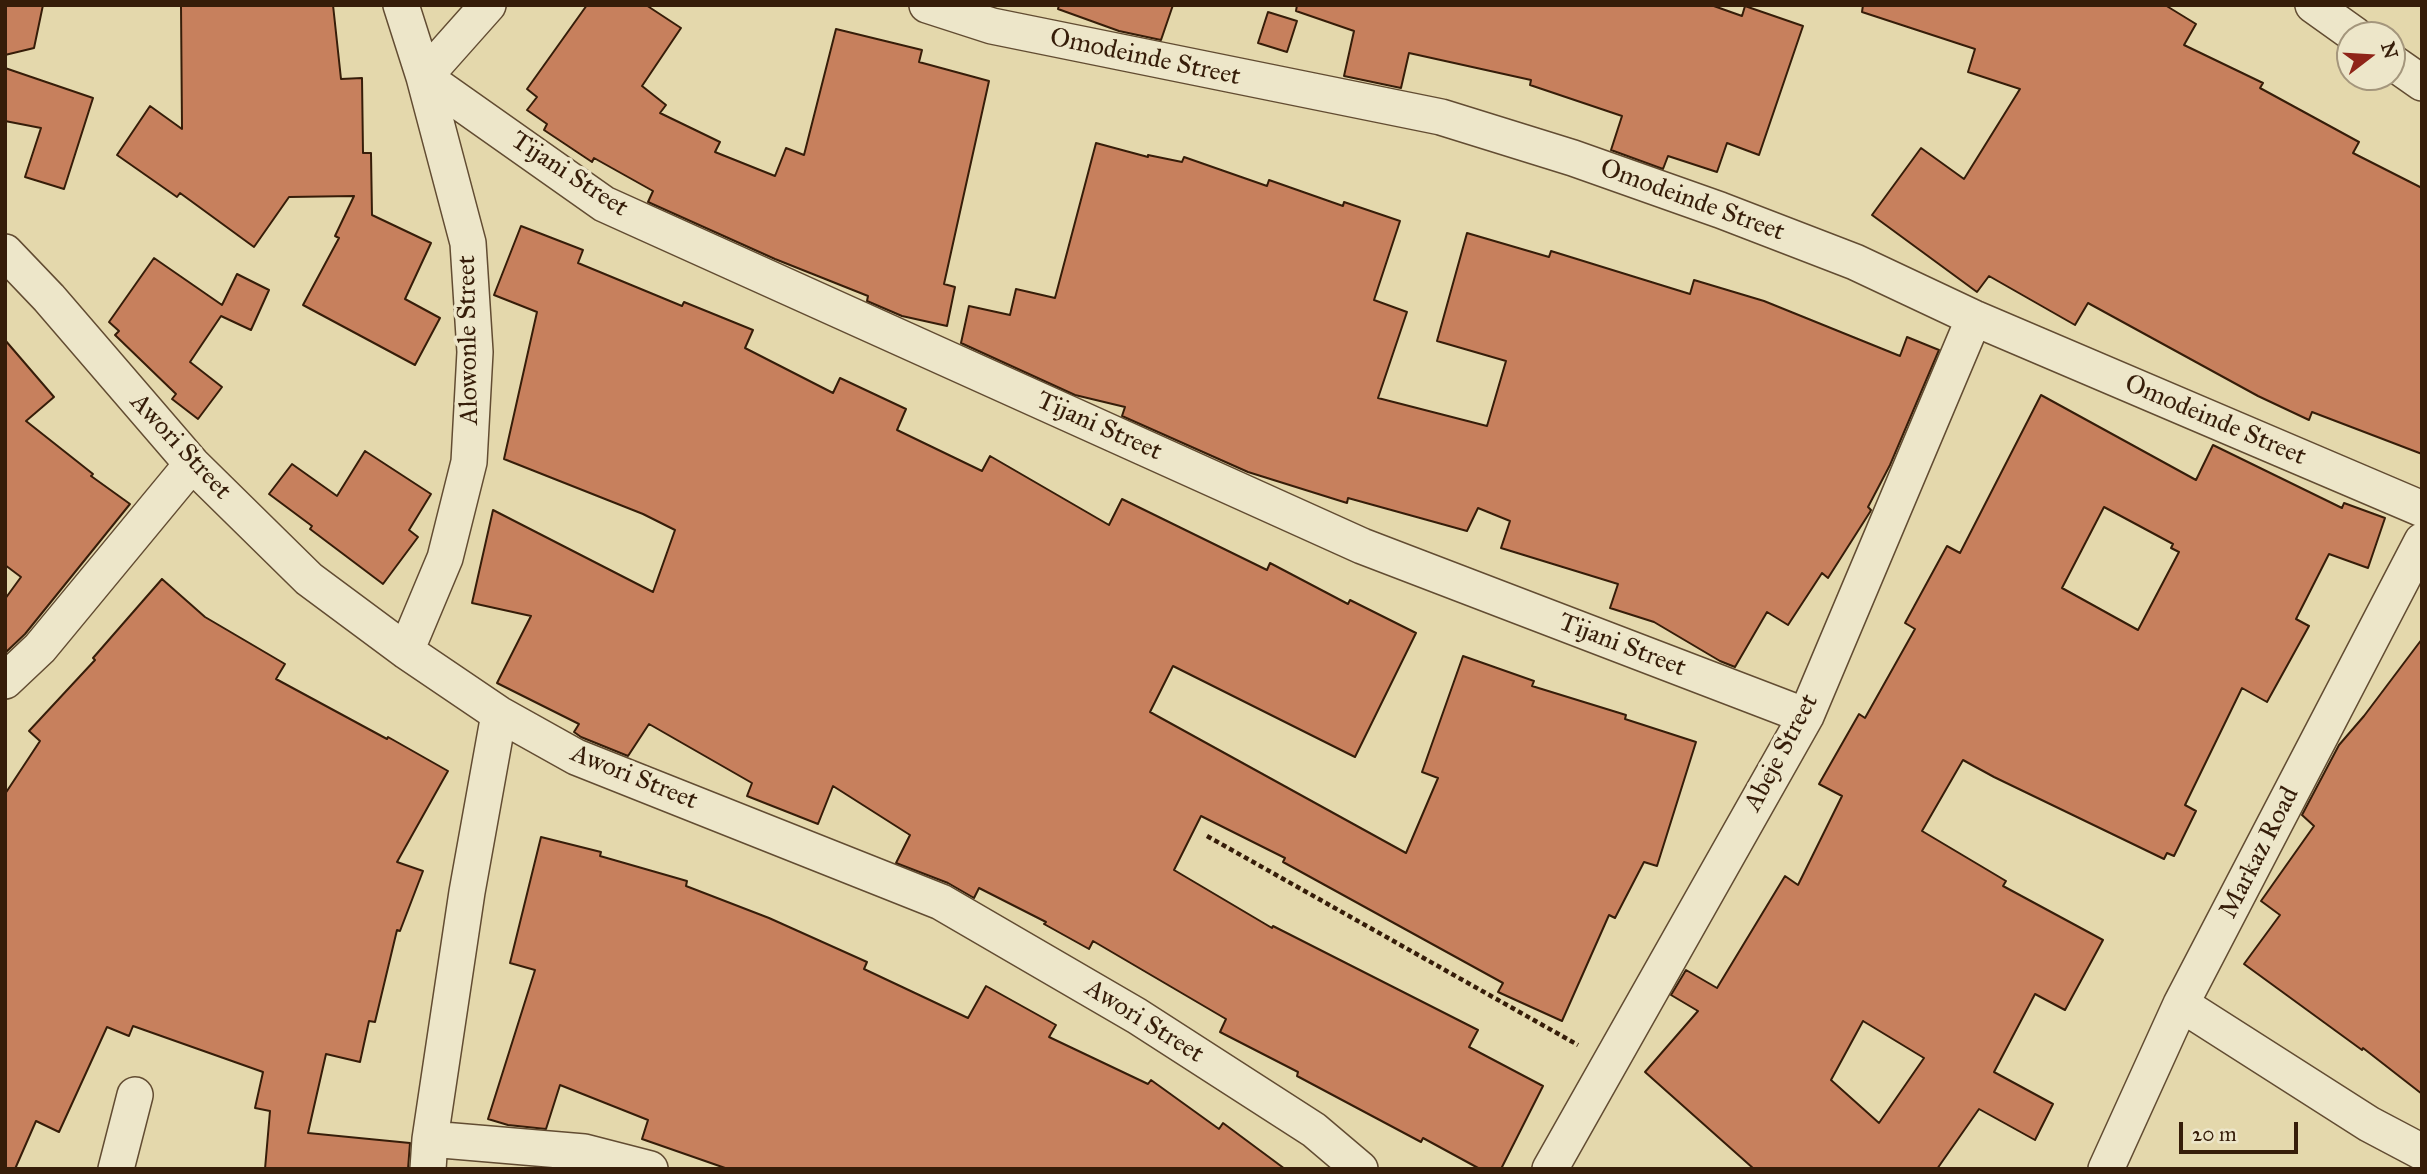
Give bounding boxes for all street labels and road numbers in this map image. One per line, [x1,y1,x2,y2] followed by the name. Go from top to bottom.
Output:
[1047,23,1243,93] street label: Omodeinde Street
[504,126,634,224] street label: Tijani Street
[1595,153,1789,249] street label: Omodeinde Street
[452,255,486,425] street label: Alowonle Street
[2120,369,2310,473] street label: Omodeinde Street
[1032,386,1166,468] street label: Tijani Street
[123,387,237,507] street label: Awori Street
[1554,607,1690,685] street label: Tijani Street
[1738,689,1826,817] street label: Abeje Street
[566,738,702,818] street label: Awori Street
[2214,782,2306,924] street label: Markaz Road
[1079,973,1209,1071] street label: Awori Street

